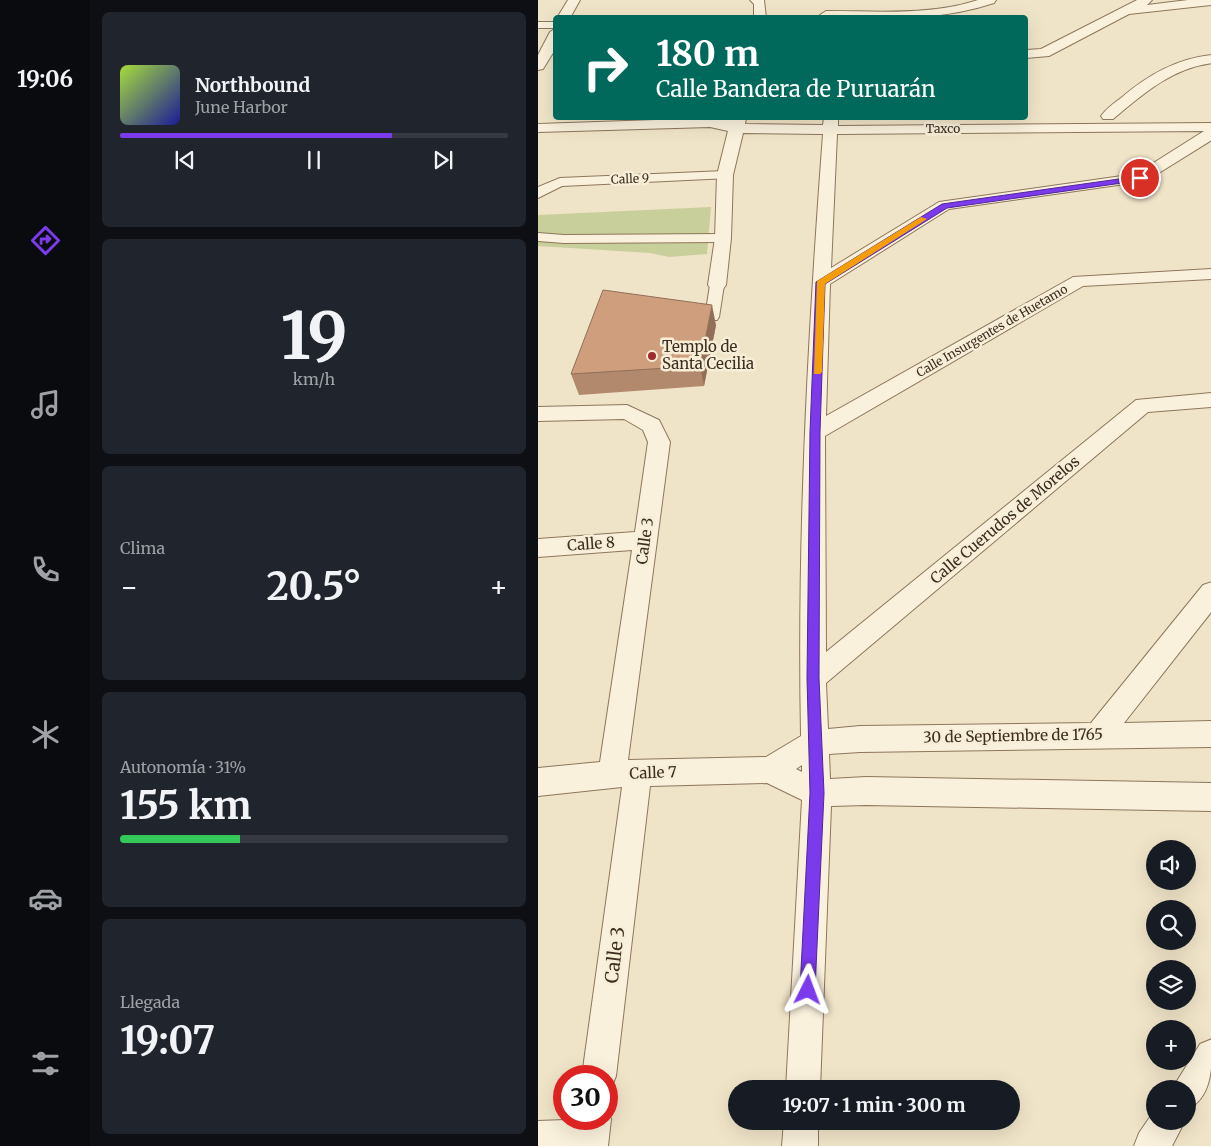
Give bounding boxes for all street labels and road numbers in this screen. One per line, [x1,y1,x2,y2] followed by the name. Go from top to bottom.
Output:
[926,121,960,136] street label: Taxco
[611,170,649,187] street label: Calle 9
[914,281,1070,380] street label: Calle Insurgentes de Huetamo
[926,452,1083,588] street label: Calle Cuerudos de Morelos
[632,516,657,566] street label: Calle 3
[567,532,615,555] street label: Calle 8
[923,724,1103,747] street label: 30 de Septiembre de 1765
[629,762,677,783] street label: Calle 7
[600,925,629,985] street label: Calle 3

